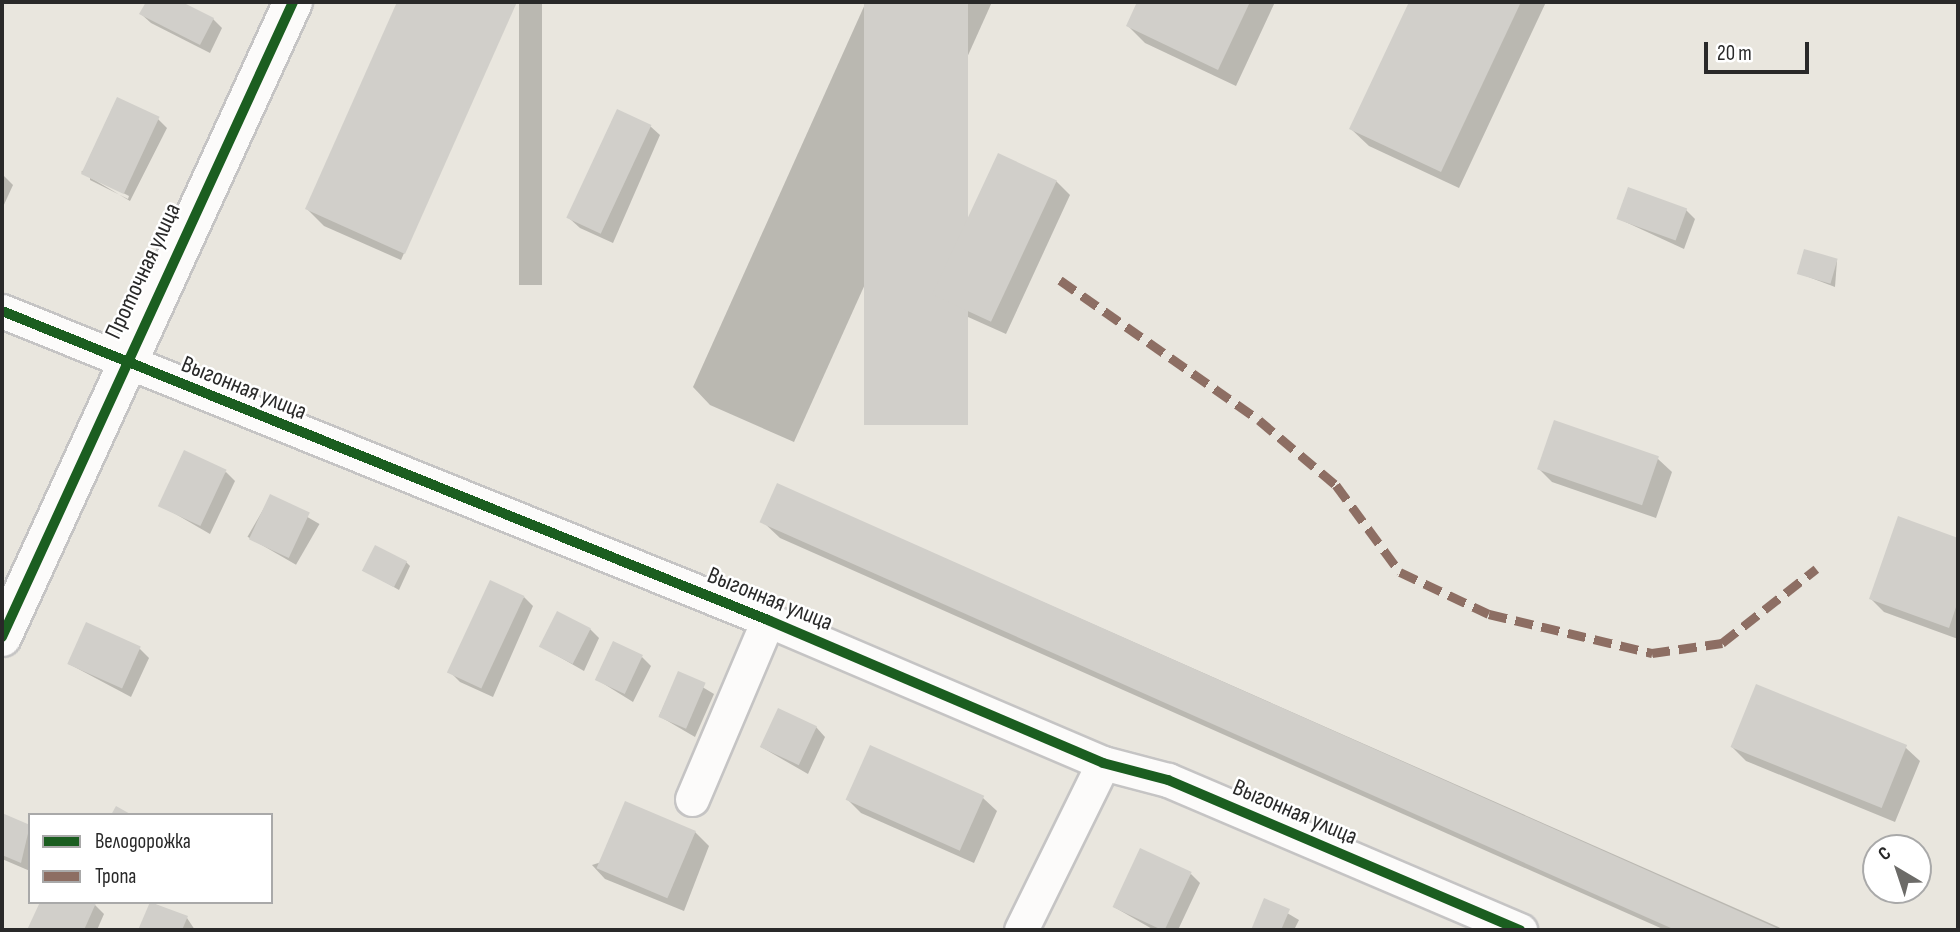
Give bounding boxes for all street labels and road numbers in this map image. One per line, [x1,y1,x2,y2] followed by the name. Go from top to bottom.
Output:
[99,199,187,343] street label: Проточная улица
[177,350,311,426] street label: Выгонная улица
[703,561,837,637] street label: Выгонная улица
[1228,773,1362,851] street label: Выгонная улица

